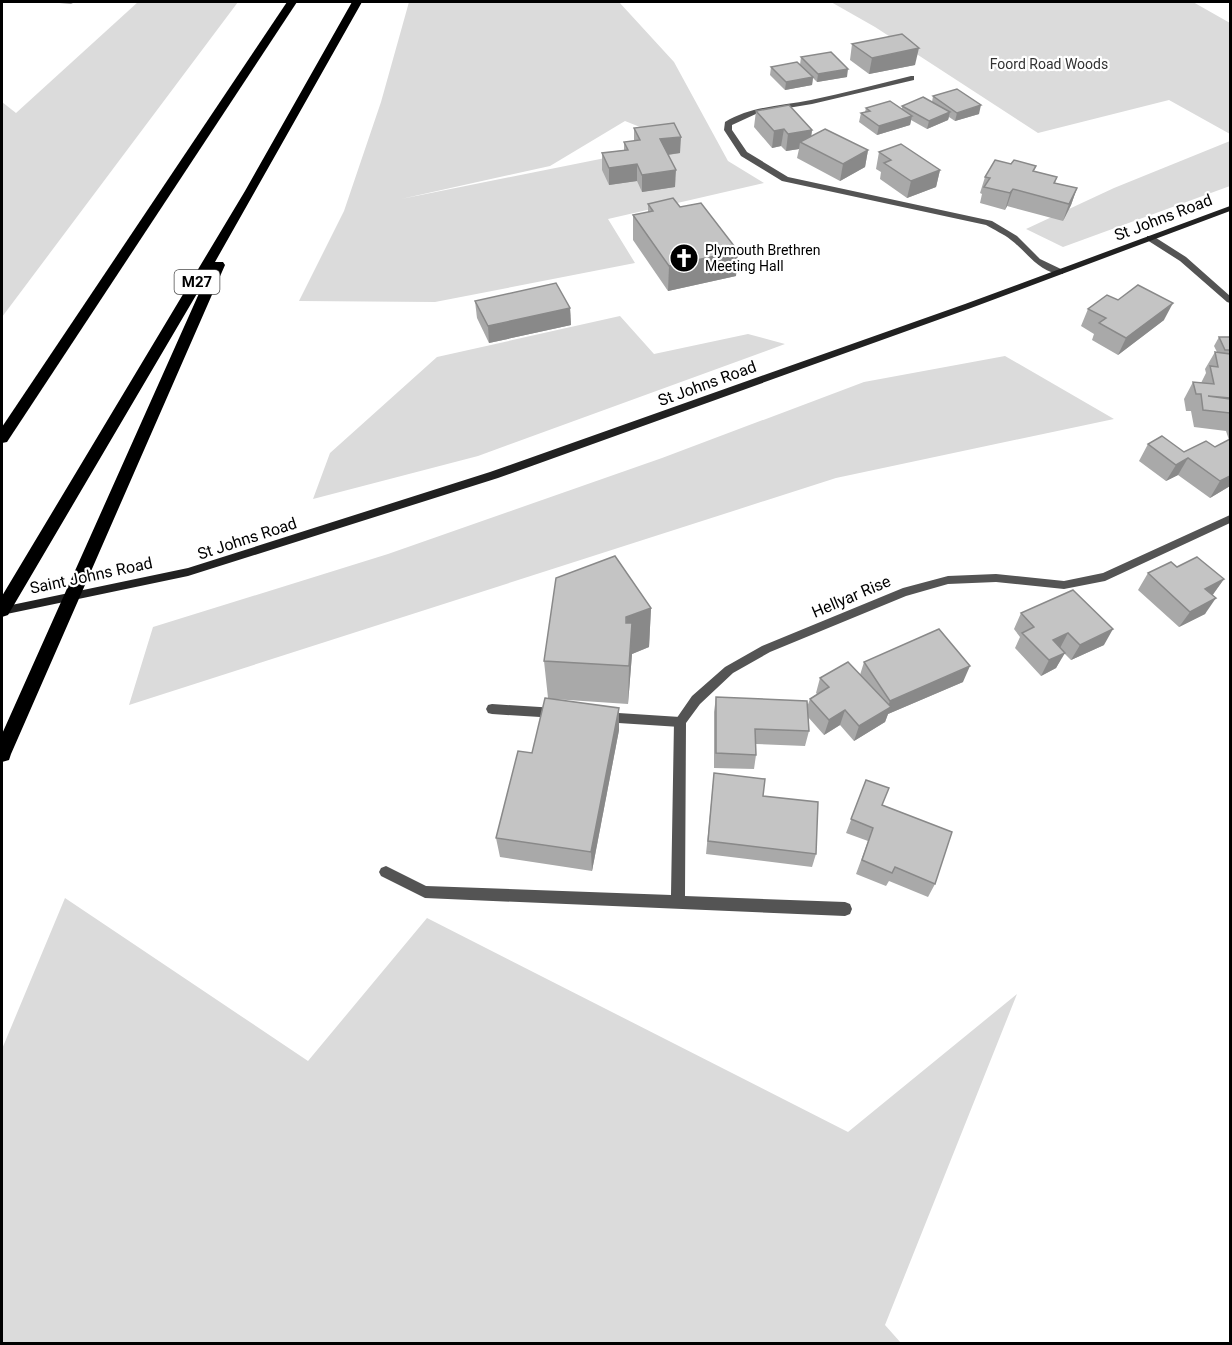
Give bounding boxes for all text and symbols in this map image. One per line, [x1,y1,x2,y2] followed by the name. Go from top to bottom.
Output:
[990,56,1108,72] park label: Foord Road Woods
[1112,190,1215,245] street label: St Johns Road
[668,242,700,274] church icon: Plymouth Brethren Meeting Hall
[705,242,820,274] place label: Plymouth Brethren Meeting Hall
[174,270,220,294] road number: M27
[655,357,759,410] street label: St Johns Road
[195,513,299,563] street label: St Johns Road
[28,553,154,598] street label: Saint Johns Road
[809,571,893,622] street label: Hellyar Rise

